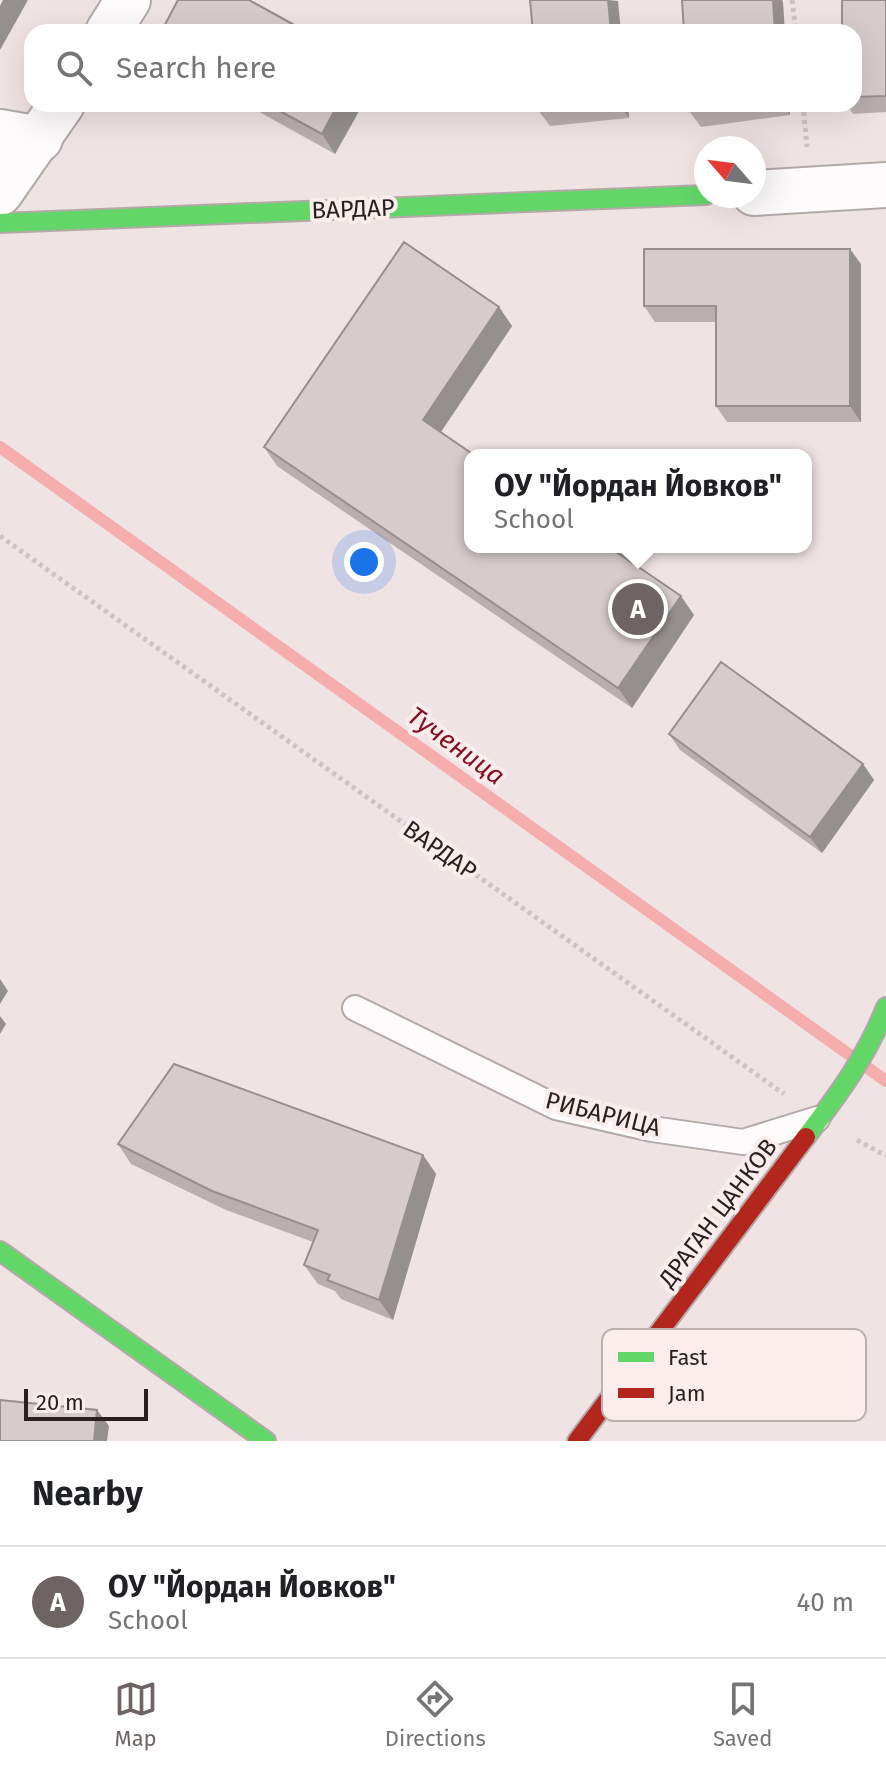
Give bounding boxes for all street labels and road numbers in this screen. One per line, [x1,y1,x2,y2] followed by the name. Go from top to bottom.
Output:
[311,194,395,224] street label: ВАРДАР
[398,815,482,885] street label: ВАРДАР
[542,1086,664,1142] street label: РИБАРИЦА
[653,1133,783,1293] street label: ДРАГАН ЦАНКОВ

